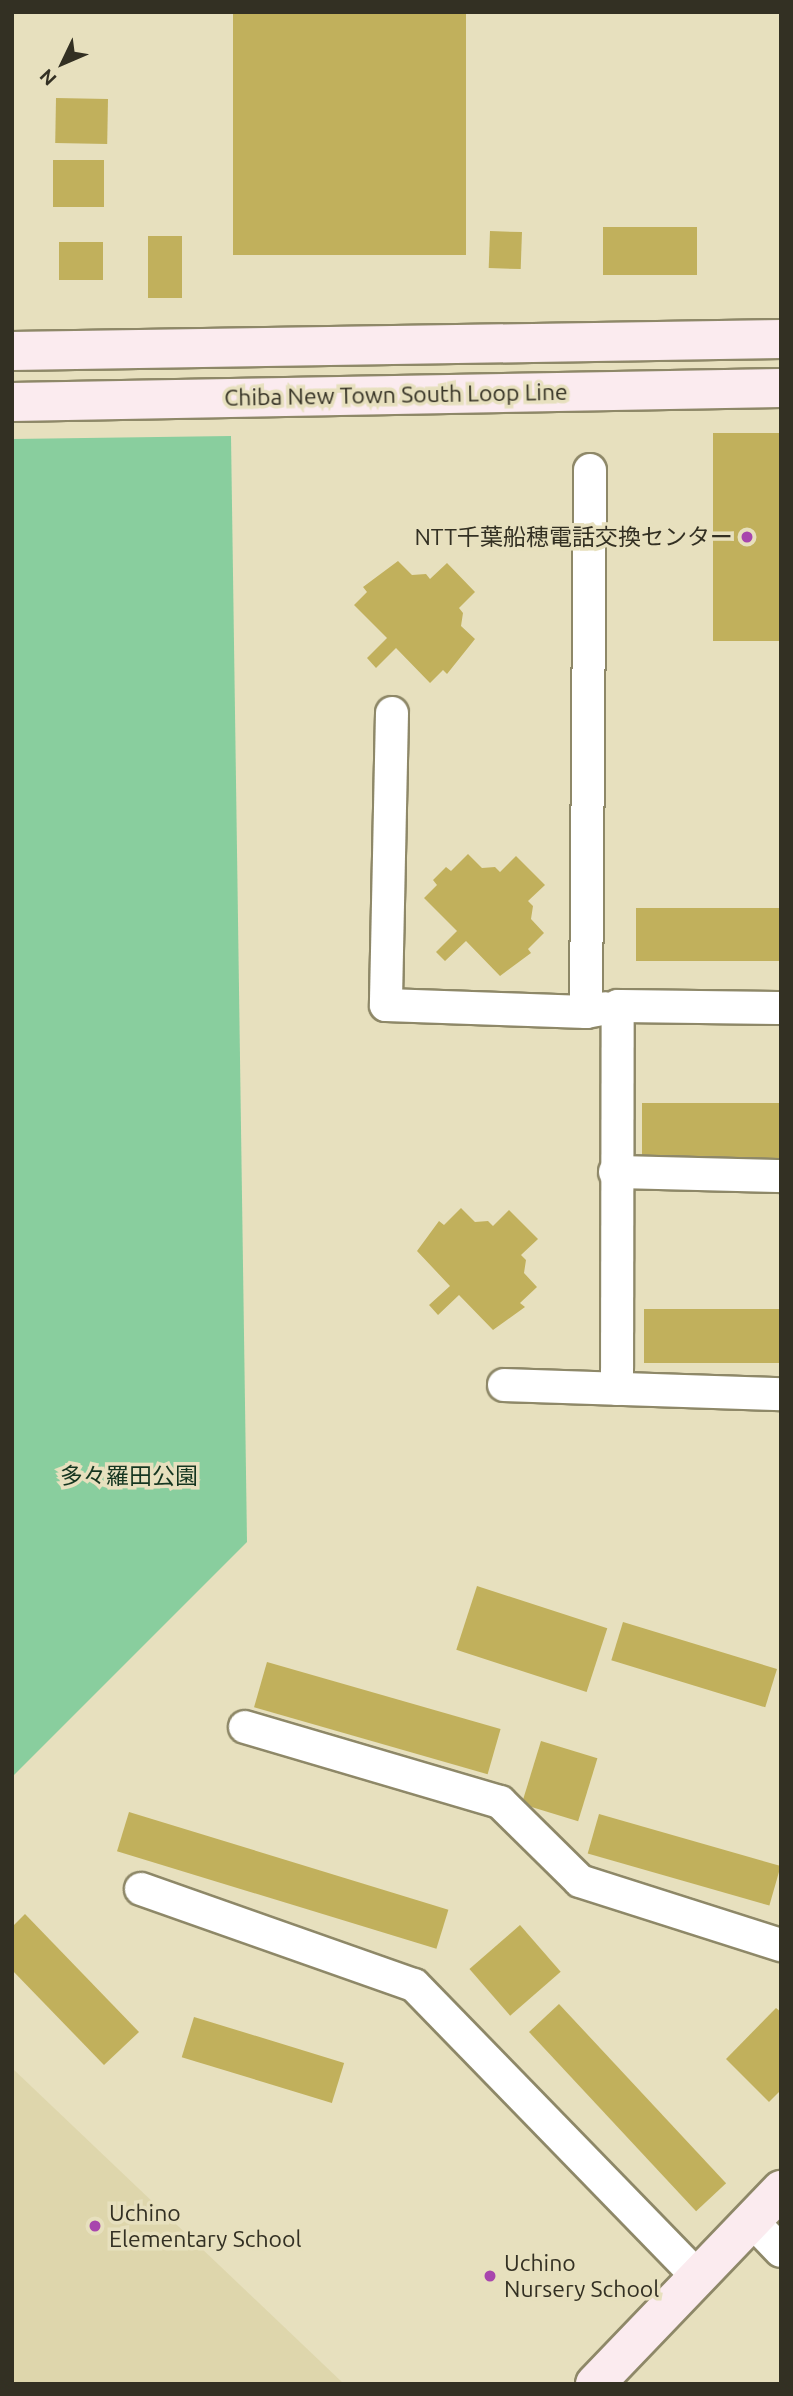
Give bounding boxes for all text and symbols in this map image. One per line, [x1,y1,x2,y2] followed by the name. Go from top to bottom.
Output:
[28,28,98,98] north arrow
[35,65,61,90] text: N
[224,378,568,412] street label: Chiba New Town South Loop Line
[414,523,733,551] place label: NTT千葉船穂電話交換センター
[739,529,755,545] marker: NTT千葉船穂電話交換センター
[60,1462,198,1490] park label: 多々羅田公園
[109,2199,302,2253] place label: Uchino Elementary School
[87,2218,103,2234] marker: Uchino Elementary School
[504,2249,659,2303] place label: Uchino Nursery School
[482,2268,498,2284] marker: Uchino Nursery School

